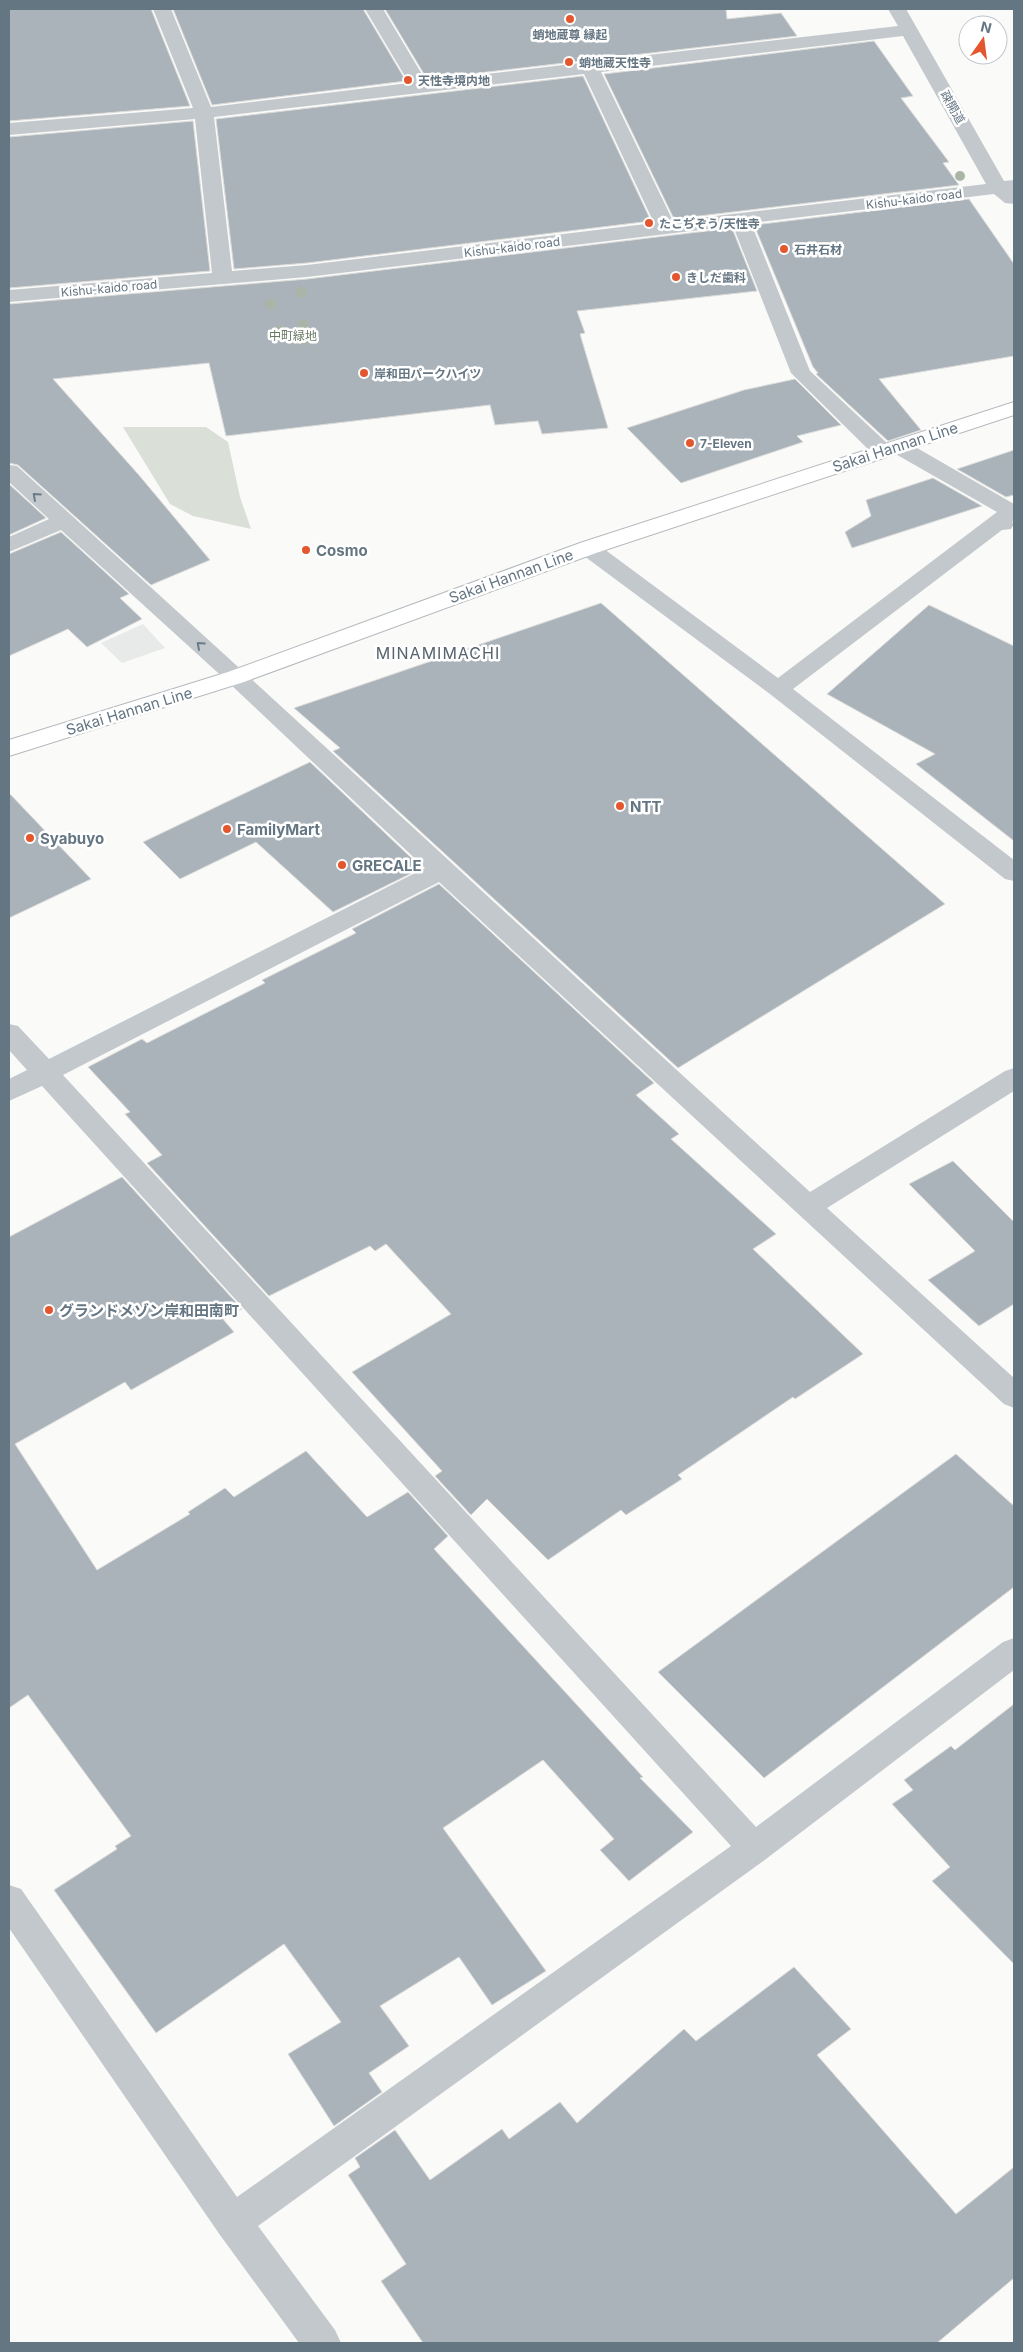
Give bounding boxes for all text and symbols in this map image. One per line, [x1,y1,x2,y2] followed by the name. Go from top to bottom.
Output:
[564,13,576,25] marker: 蛸地蔵尊 縁起
[958,15,1008,65] north arrow
[979,17,993,36] text: N
[533,27,607,42] place label: 蛸地蔵尊 縁起
[579,55,651,70] place label: 蛸地蔵天性寺
[563,56,575,68] marker: 蛸地蔵天性寺
[418,73,490,88] place label: 天性寺境内地
[402,74,414,86] marker: 天性寺境内地
[938,88,968,126] street label: 疎開道
[865,186,963,212] street label: Kishu-kaido road
[659,216,760,231] place label: たこぢぞう/天性寺
[643,217,655,229] marker: たこぢぞう/天性寺
[463,234,561,260] street label: Kishu-kaido road
[794,242,842,257] place label: 石井石材
[778,243,790,255] marker: 石井石材
[686,270,746,285] place label: きしだ歯科
[670,271,682,283] marker: きしだ歯科
[60,276,158,300] street label: Kishu-kaido road
[269,328,317,343] park label: 中町緑地
[374,366,481,381] place label: 岸和田パークハイツ
[358,367,370,379] marker: 岸和田パークハイツ
[830,418,960,476] street label: Sakai Hannan Line
[700,436,752,451] place label: 7-Eleven
[684,437,696,449] marker: 7-Eleven
[33,493,42,502] one-way arrow
[316,541,368,560] place label: Cosmo
[300,544,312,556] marker: Cosmo
[446,545,576,607] street label: Sakai Hannan Line
[197,641,206,650] one-way arrow
[376,643,500,663] district label: MINAMIMACHI
[64,683,194,739] street label: Sakai Hannan Line
[630,797,661,816] place label: NTT
[614,800,626,812] marker: NTT
[237,820,320,839] place label: FamilyMart
[221,823,233,835] marker: FamilyMart
[40,829,104,848] place label: Syabuyo
[24,832,36,844] marker: Syabuyo
[352,856,422,875] place label: GRECALE
[336,859,348,871] marker: GRECALE
[59,1301,239,1320] place label: グランドメゾン岸和田南町
[43,1304,55,1316] marker: グランドメゾン岸和田南町

